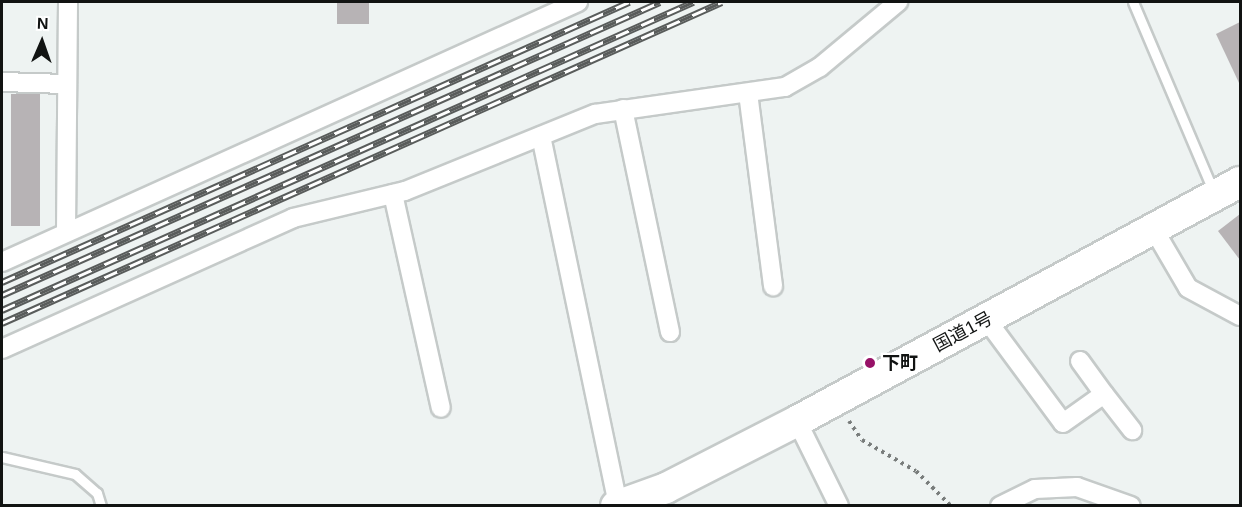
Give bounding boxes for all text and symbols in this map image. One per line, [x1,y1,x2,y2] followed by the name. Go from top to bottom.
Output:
[12,12,72,72] north arrow
[37,15,49,32] text: N
[930,307,996,357] street label: 国道1号
[882,352,918,374] place label: 下町
[863,356,877,370] marker: 下町

